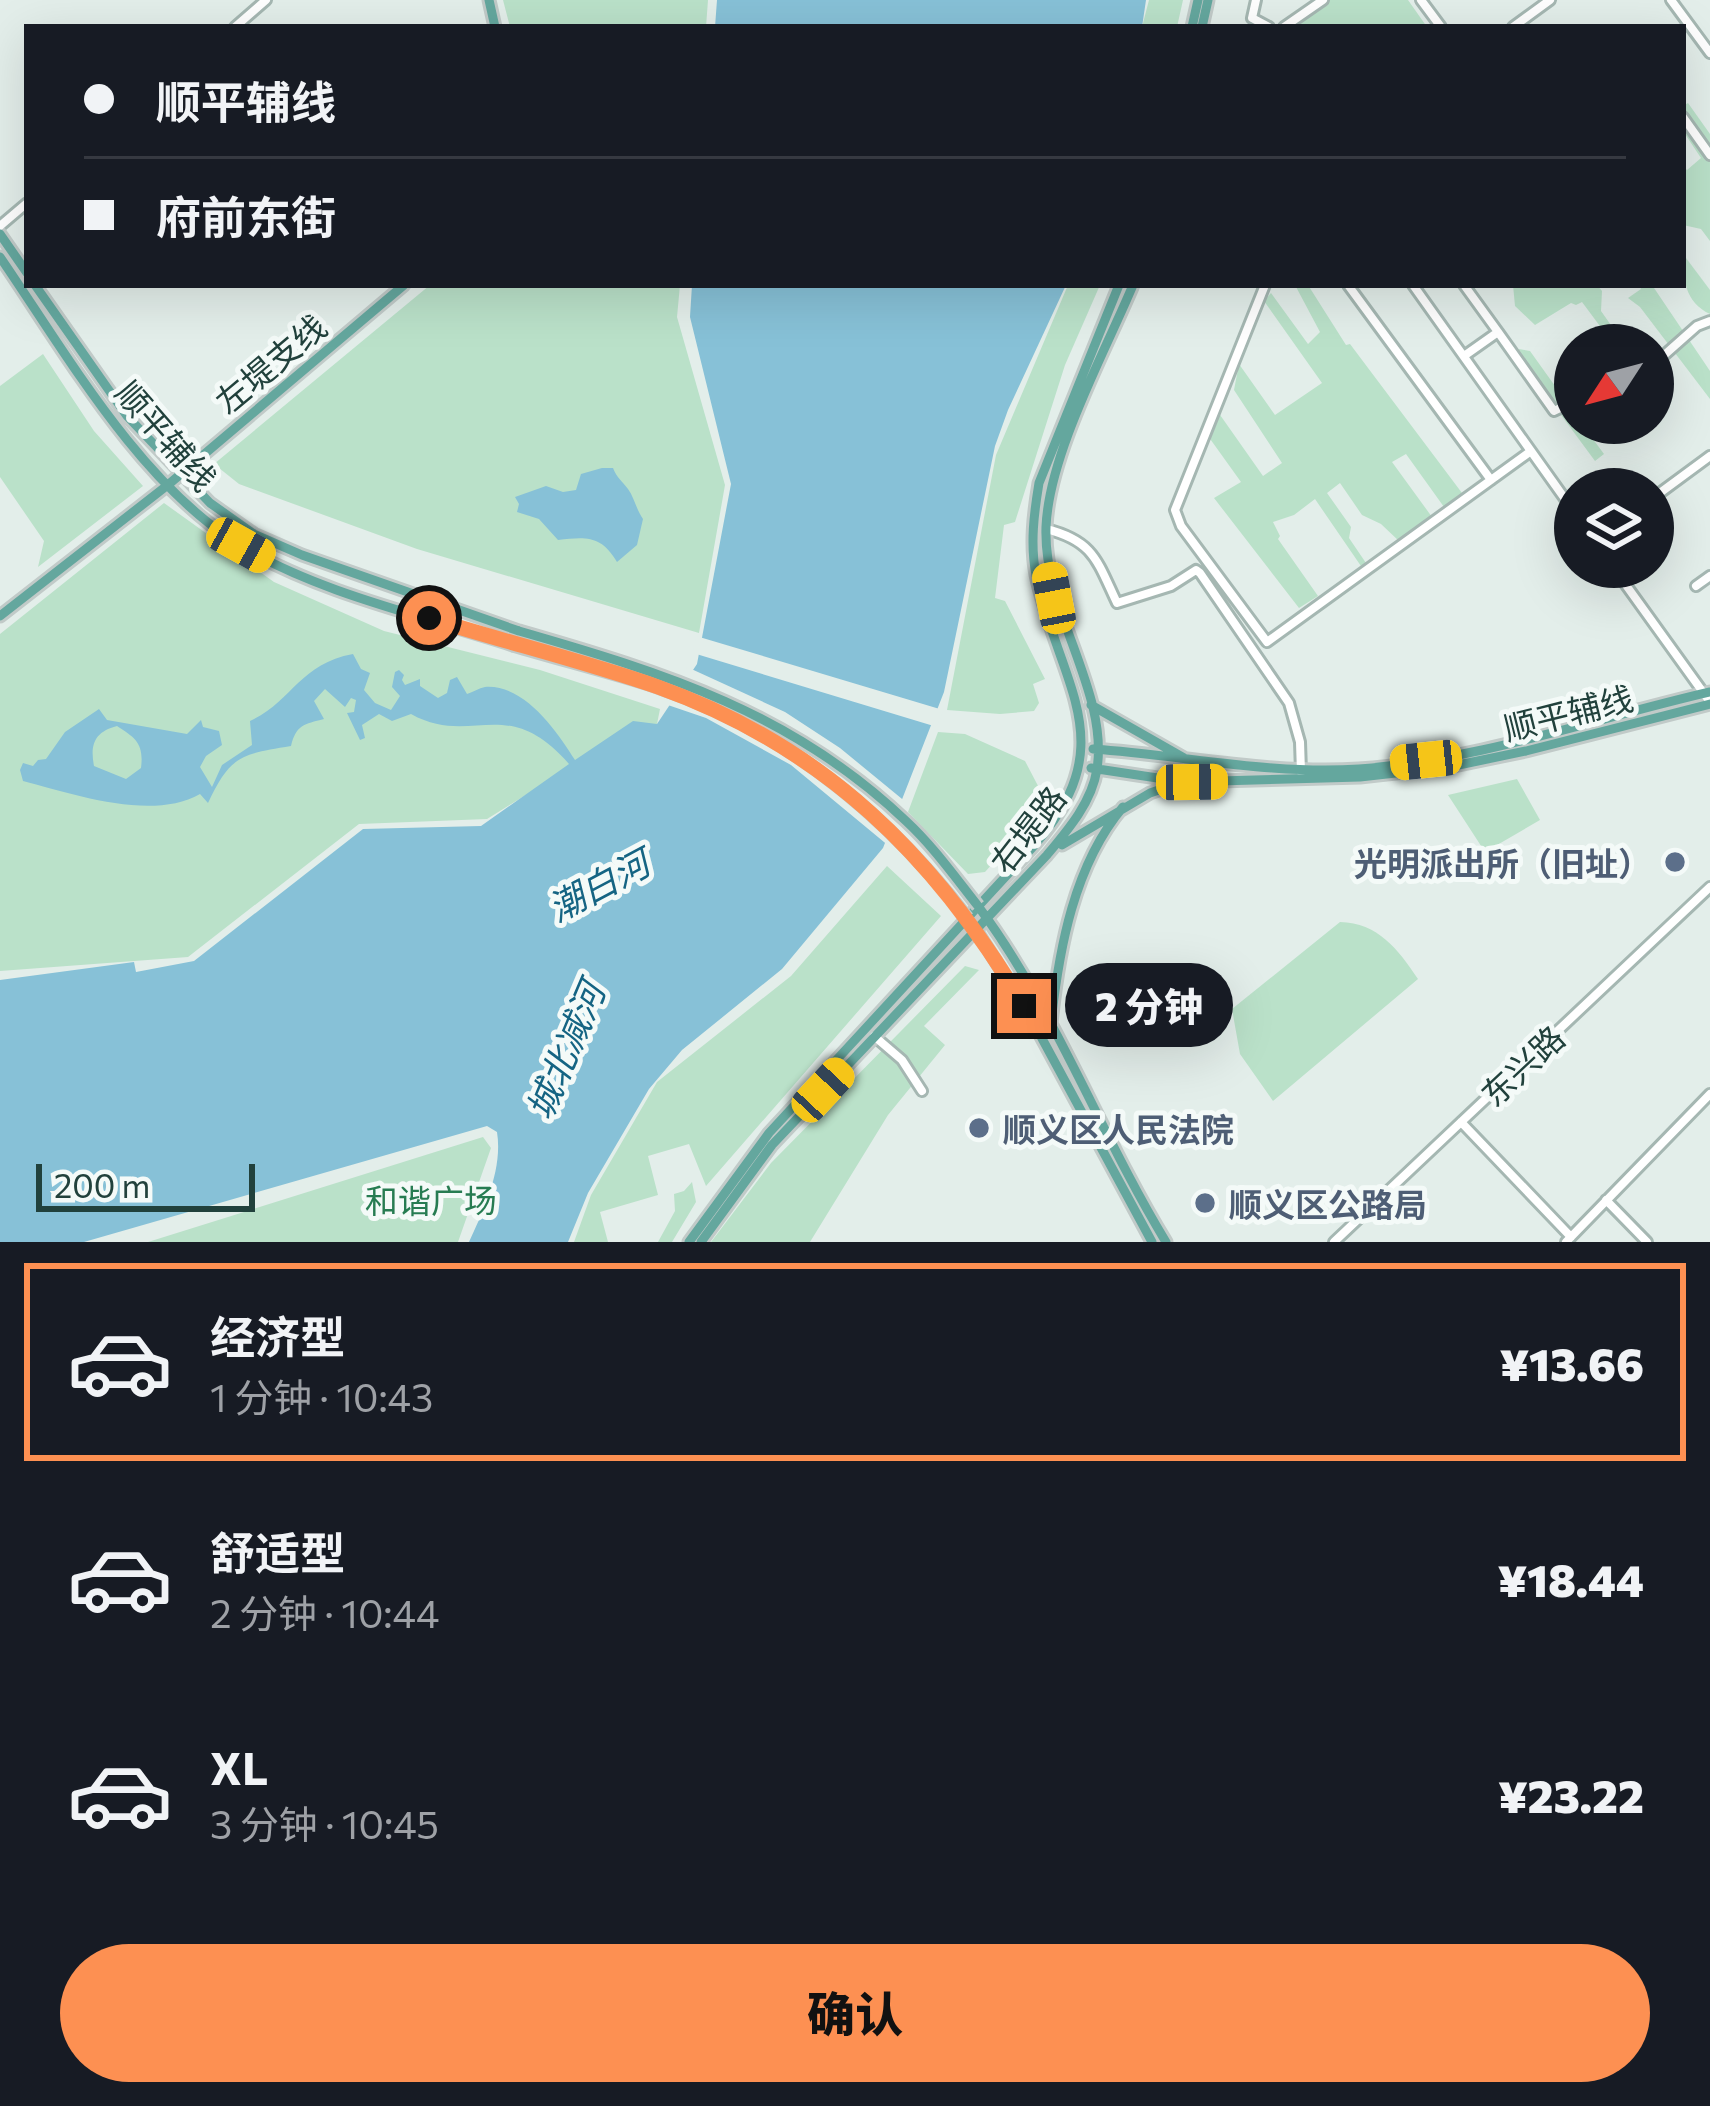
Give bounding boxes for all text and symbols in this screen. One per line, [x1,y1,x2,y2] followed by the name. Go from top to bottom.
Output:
[156,73,336,128] text: 顺平辅线
[156,188,336,243] text: 府前东街
[206,305,334,421] street label: 左堤支线
[1554,324,1674,444] north arrow
[1554,324,1674,588] map controls
[108,372,226,498] street label: 顺平辅线
[1554,468,1674,588] button: layers
[201,512,281,578] car
[1029,559,1079,637] car
[402,591,456,645] route start
[1499,676,1637,748] street label: 顺平辅线
[1388,738,1464,782] car
[1156,763,1228,801] car
[980,777,1074,881] street label: 右堤路
[540,836,661,929] water label: 潮白河
[1354,842,1651,883] place label: 光明派出所（旧址）
[1662,849,1688,875] marker: 光明派出所（旧址）
[1066,964,1234,1048] callout: 2 分钟
[516,970,615,1125] water label: 城北减河
[997,979,1051,1033] route end
[1095,981,1203,1029] text: 2 分钟
[1472,1016,1572,1114] street label: 东兴路
[785,1051,861,1129] car
[1003,1108,1234,1149] place label: 顺义区人民法院
[966,1115,992,1141] marker: 顺义区人民法院
[36,1158,255,1211] scale bar
[54,1164,150,1205] text: 200 m
[365,1179,497,1220] park label: 和谐广场
[1229,1183,1427,1224] place label: 顺义区公路局
[1192,1190,1218,1216] marker: 顺义区公路局
[66,1308,174,1416] icon: car
[210,1308,345,1363] text: 经济型
[1499,1335,1644,1390] text: ¥13.66
[210,1372,433,1420] text: 1 分钟 · 10:43
[66,1524,174,1632] icon: car
[210,1524,345,1579] text: 舒适型
[1498,1551,1644,1606] text: ¥18.44
[210,1588,439,1636] text: 2 分钟 · 10:44
[210,1739,268,1794] text: XL
[66,1740,174,1848] icon: car
[1498,1767,1644,1822] text: ¥23.22
[210,1799,439,1847] text: 3 分钟 · 10:45
[60,1944,1650,2082] button: 确认

